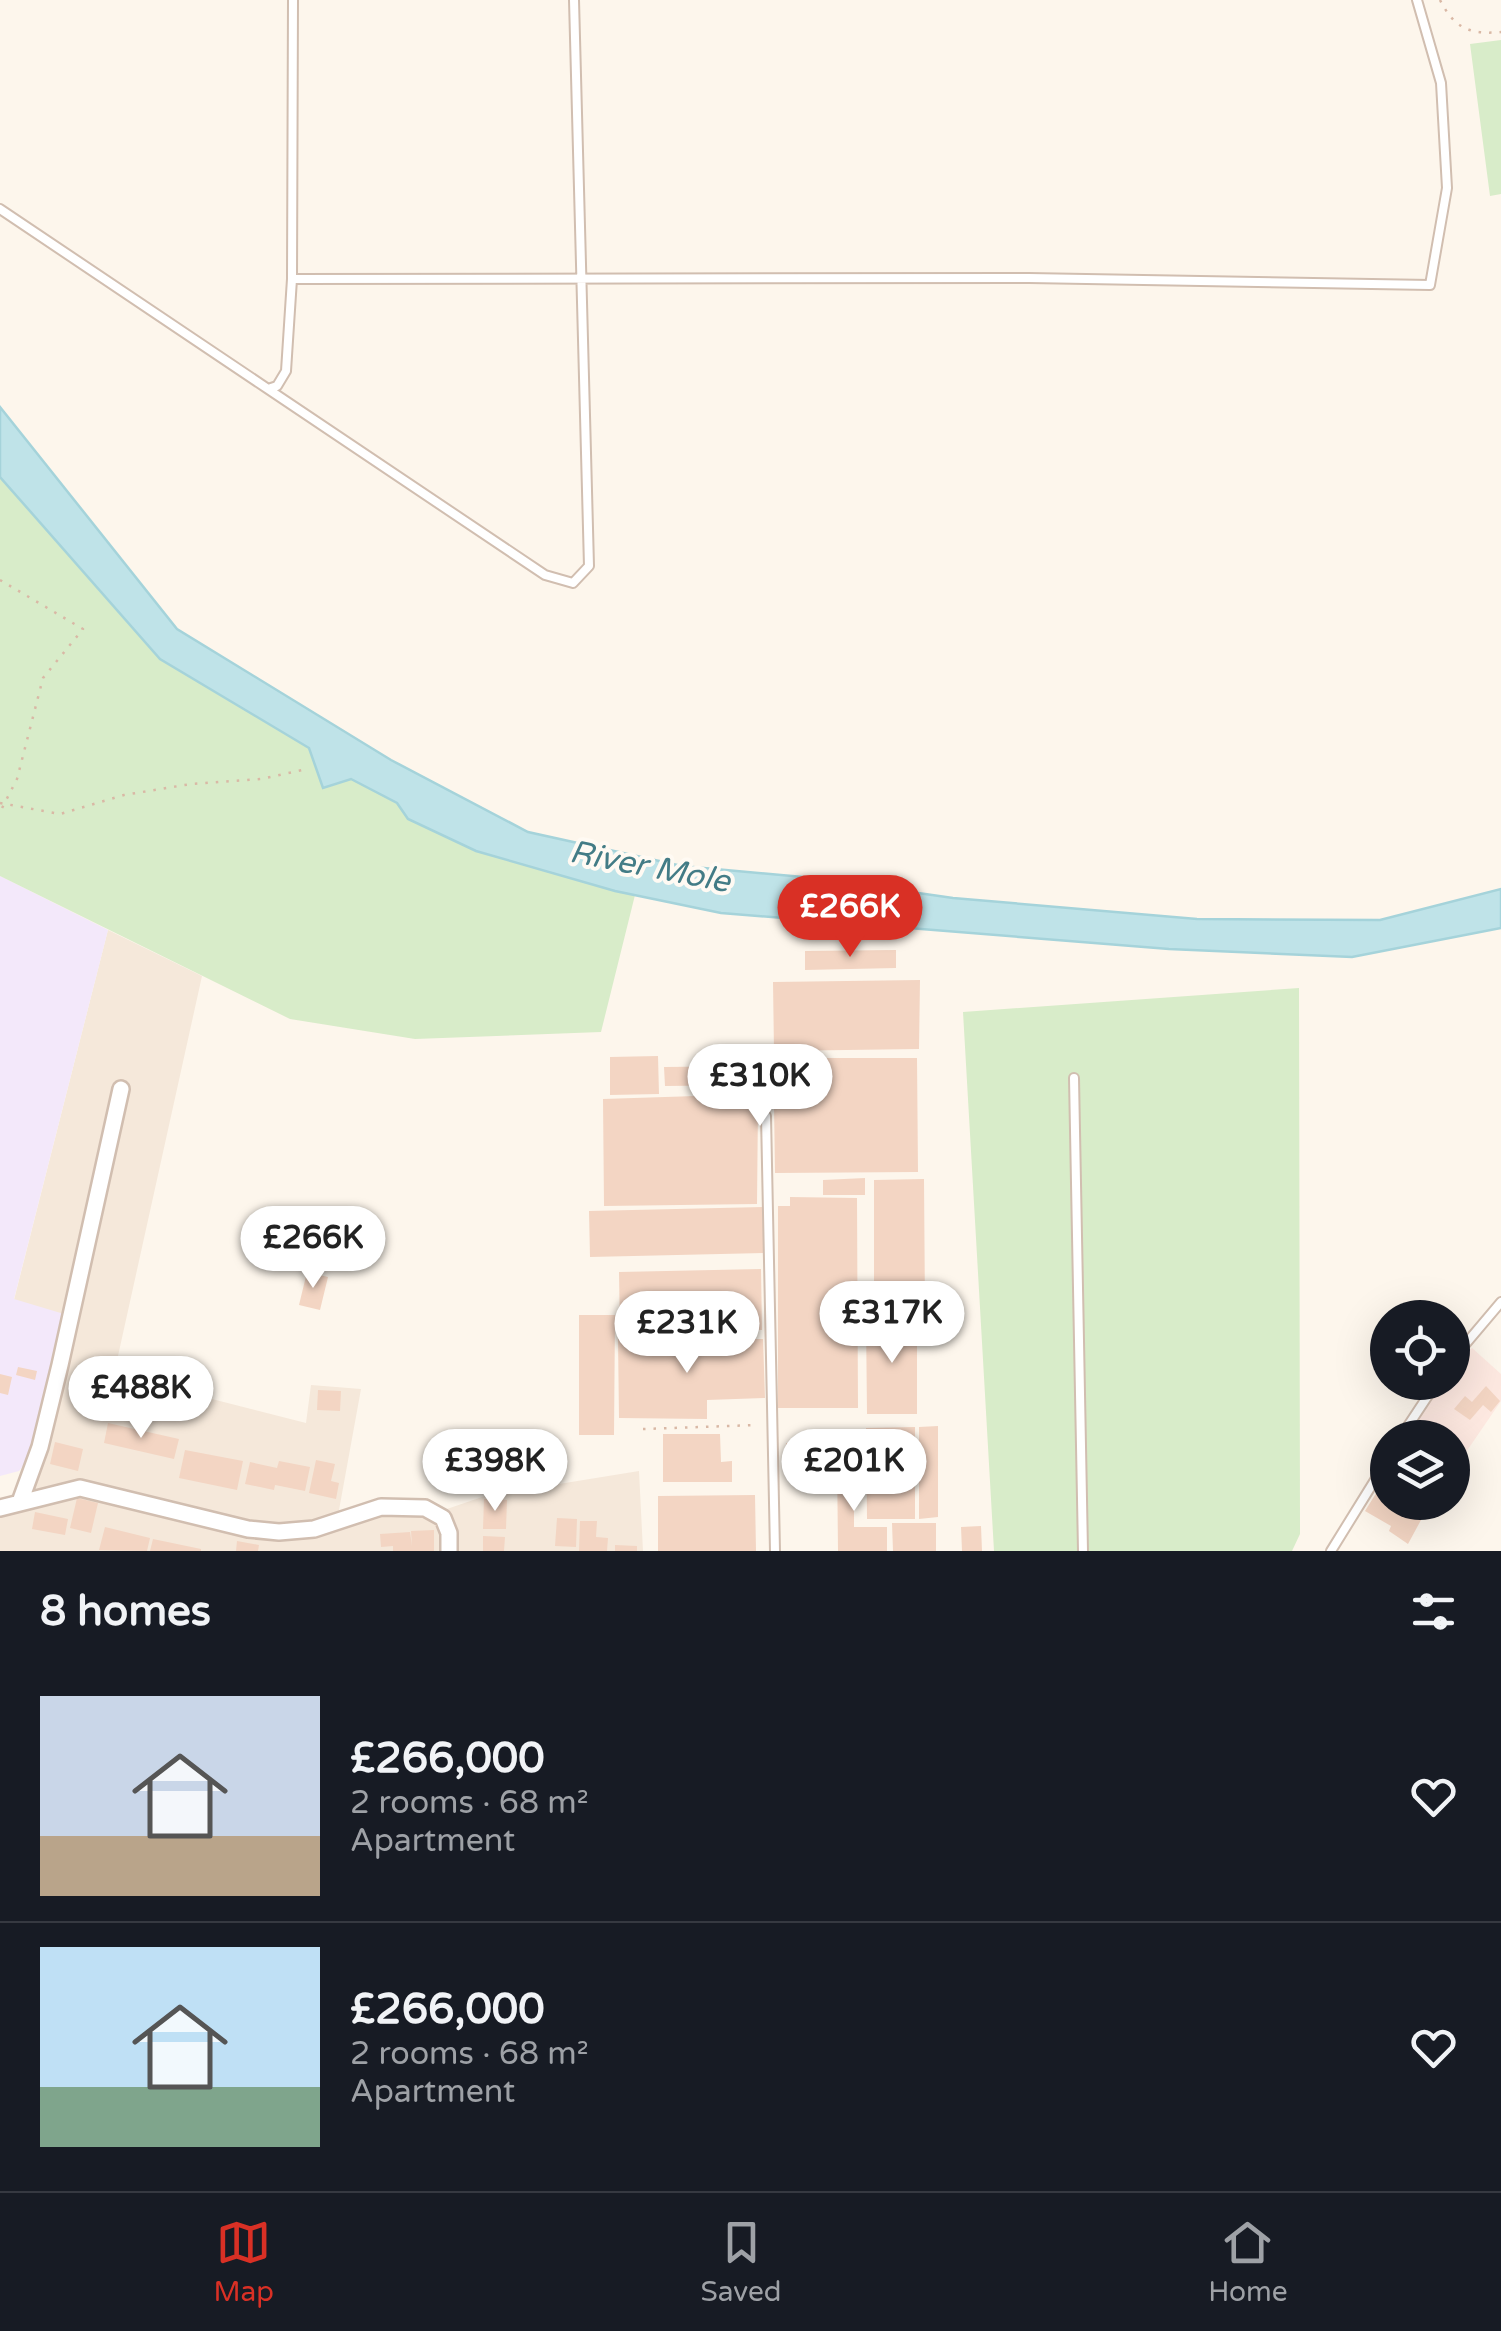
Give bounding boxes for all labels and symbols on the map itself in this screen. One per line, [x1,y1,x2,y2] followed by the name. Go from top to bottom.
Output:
[567,833,735,901] water label: River Mole
[780,875,920,960] pin: £266K
[690,1044,830,1129] pin: £310K
[243,1206,383,1291] pin: £266K
[822,1281,962,1366] pin: £317K
[617,1291,757,1376] pin: £231K
[71,1356,211,1441] pin: £488K
[425,1429,565,1514] pin: £398K
[784,1429,924,1514] pin: £201K

